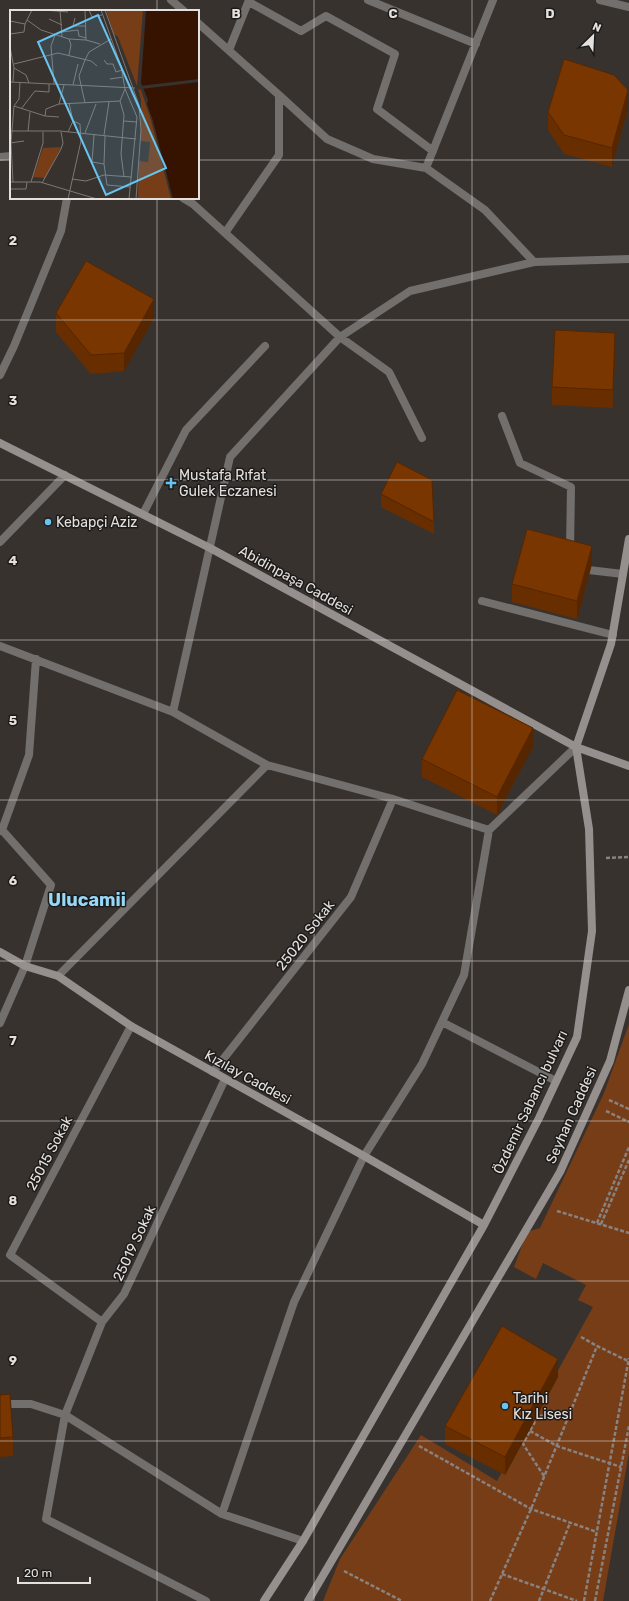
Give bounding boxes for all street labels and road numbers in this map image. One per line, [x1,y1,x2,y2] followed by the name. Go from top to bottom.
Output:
[236,542,356,619] street label: Abidinpaşa Caddesi
[273,896,339,974] street label: 25020 Sokak
[490,1028,571,1177] street label: Özdemir Sabancı bulvarı
[202,1047,294,1108] street label: Kızılay Caddesi
[542,1064,600,1166] street label: Seyhan Caddesi
[23,1112,77,1193] street label: 25015 Sokak
[109,1202,160,1284] street label: 25019 Sokak

